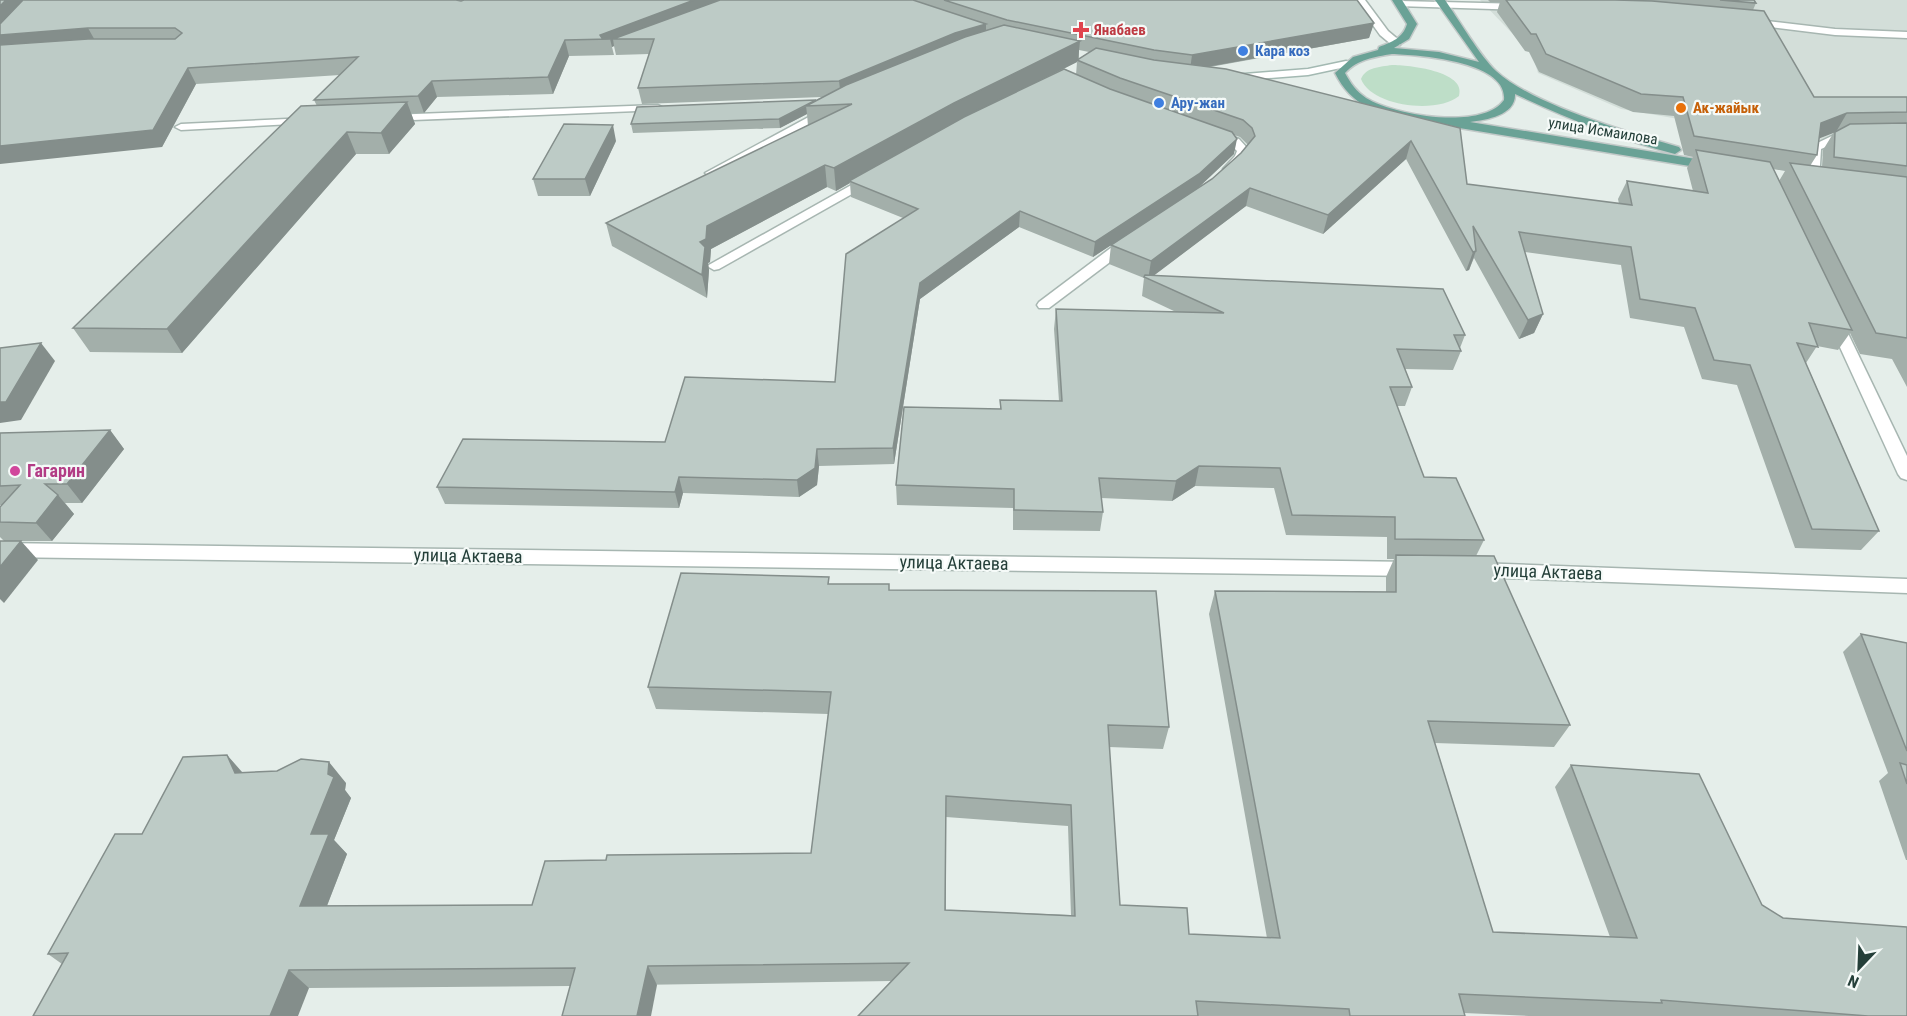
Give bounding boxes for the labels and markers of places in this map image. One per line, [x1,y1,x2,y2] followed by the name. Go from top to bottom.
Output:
[1072,21,1090,39] marker: Янабаев
[1093,21,1146,39] place label: Янабаев
[1255,42,1310,60] place label: Кара коз
[1236,44,1250,58] marker: Кара коз
[1171,94,1225,112] place label: Ару-жан
[1152,96,1166,110] marker: Ару-жан
[1693,99,1759,117] place label: Ак-жайык
[1674,101,1688,115] marker: Ак-жайык
[27,460,85,481] place label: Гагарин
[8,464,22,478] marker: Гагарин

